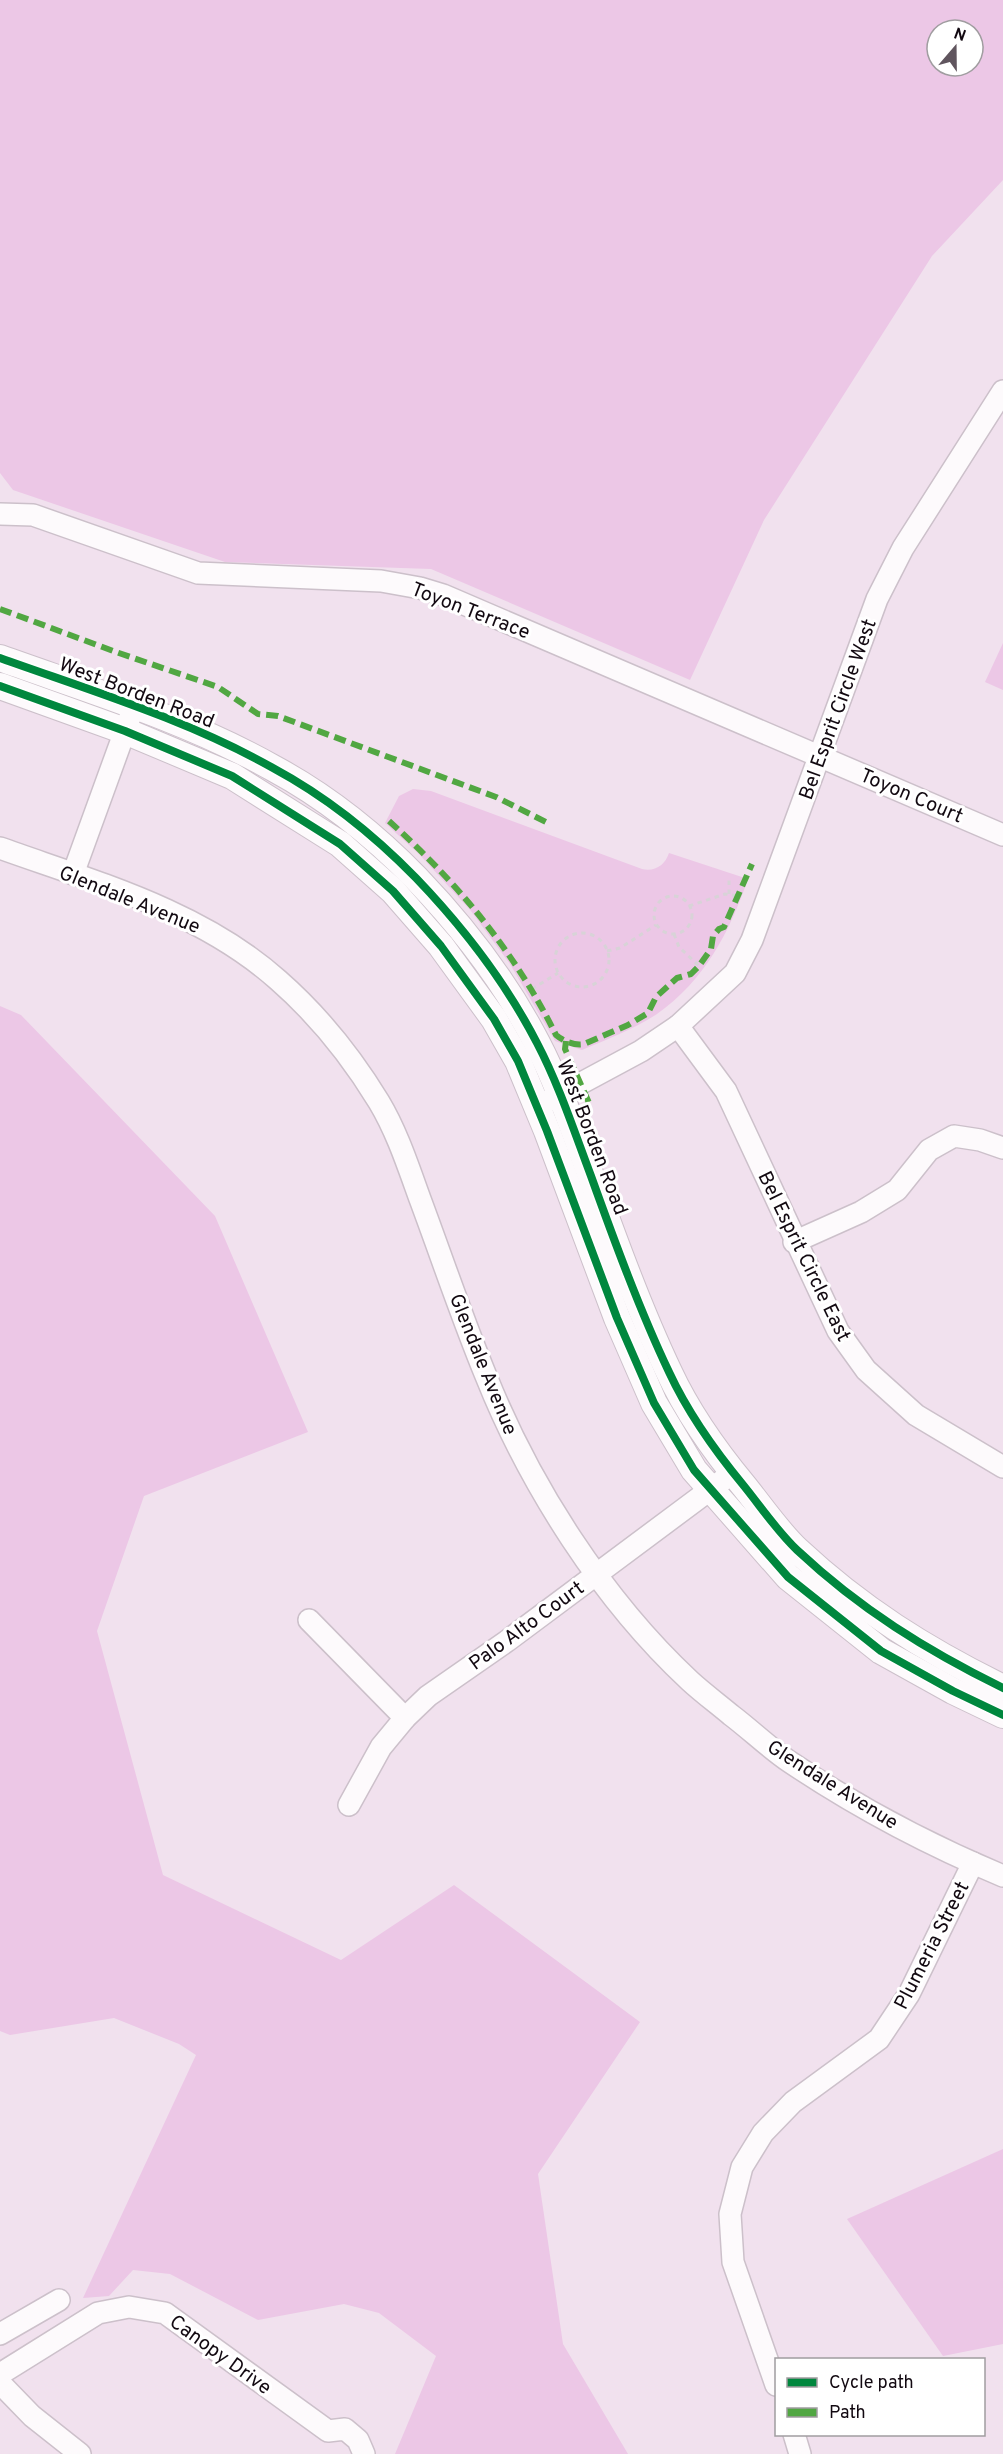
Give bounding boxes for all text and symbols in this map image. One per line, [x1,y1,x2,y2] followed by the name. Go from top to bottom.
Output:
[925,18,985,78] north arrow
[951,24,968,47] text: N
[407,577,533,646] street label: Toyon Terrace
[794,616,884,804] street label: Bel Esprit Circle West
[55,652,218,735] street label: West Borden Road
[856,763,967,830] street label: Toyon Court
[55,861,204,941] street label: Glendale Avenue
[550,1056,633,1219] street label: West Borden Road
[751,1167,856,1346] street label: Bel Esprit Circle East
[442,1290,522,1439] street label: Glendale Avenue
[464,1576,590,1677] street label: Palo Alto Court
[761,1735,902,1836] street label: Glendale Avenue
[889,1877,976,2014] street label: Plumeria Street
[164,2310,276,2401] street label: Canopy Drive
[775,2358,985,2436] legend
[829,2372,914,2395] text: Cycle path
[829,2402,866,2425] text: Path

